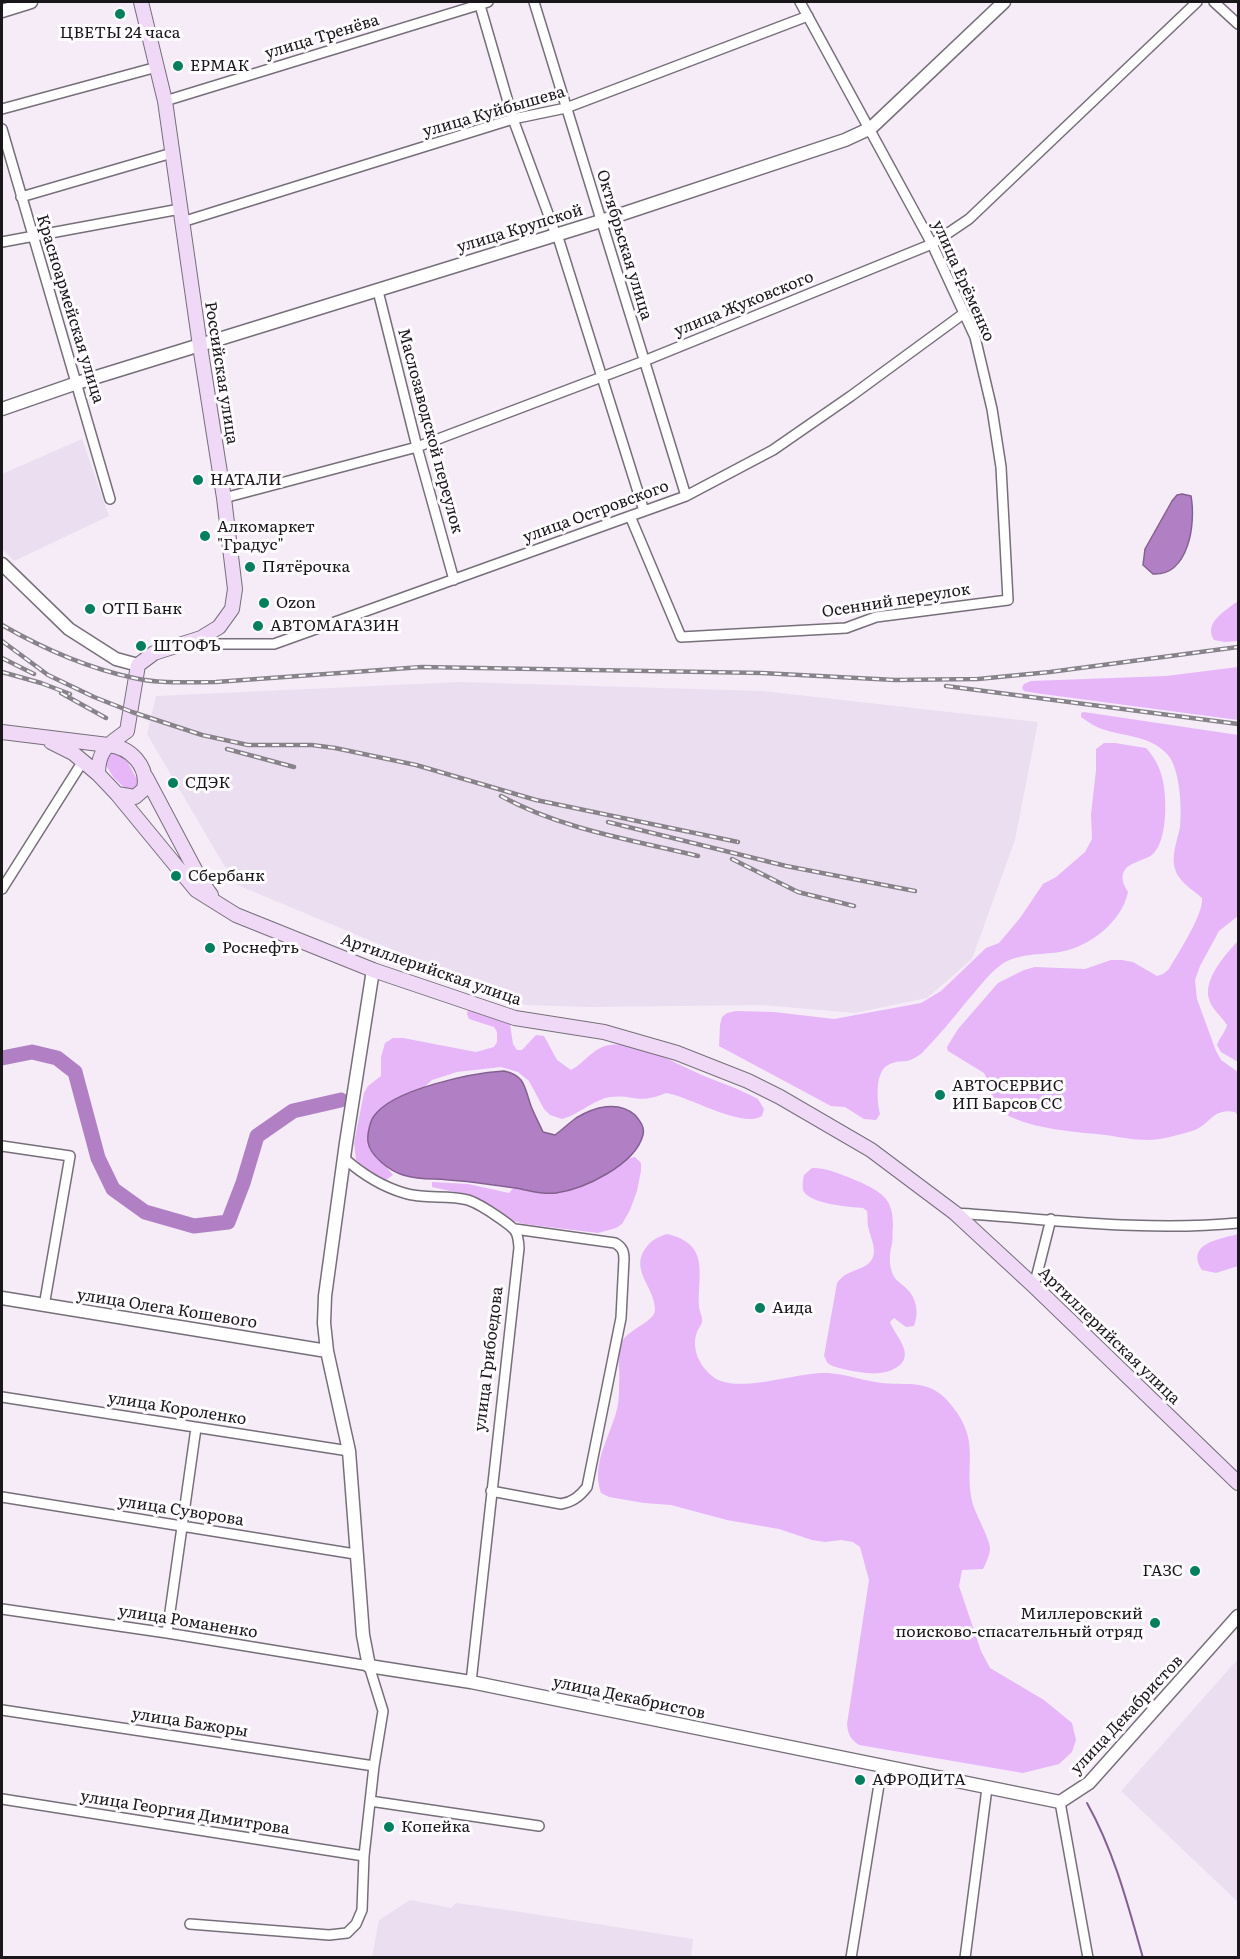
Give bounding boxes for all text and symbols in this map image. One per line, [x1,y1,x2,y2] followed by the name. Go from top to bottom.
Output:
[113,7,127,21] marker: ЦВЕТЫ 24 часа
[263,10,381,64] street label: улица Тренёва
[60,23,180,43] place label: ЦВЕТЫ 24 часа
[190,56,249,76] place label: ЕРМАК
[171,59,185,73] marker: ЕРМАК
[421,82,567,142] street label: улица Куйбышева
[592,168,656,322] street label: Октябрьская улица
[455,201,585,257] street label: улица Крупской
[32,212,108,406] street label: Красноармейская улица
[928,217,998,345] street label: улица Ерёменко
[671,267,817,341] street label: улица Жуковского
[200,300,242,446] street label: Российская улица
[393,326,467,536] street label: Маслозаводской переулок
[210,470,282,490] place label: НАТАЛИ
[191,473,205,487] marker: НАТАЛИ
[520,477,672,547] street label: улица Островского
[217,517,315,555] place label: Алкомаркет "Градус"
[198,529,212,543] marker: Алкомаркет "Градус"
[262,557,350,577] place label: Пятёрочка
[243,560,257,574] marker: Пятёрочка
[820,580,972,622] street label: Осенний переулок
[276,593,316,613] place label: Ozon
[257,596,271,610] marker: Ozon
[102,599,182,619] place label: ОТП Банк
[83,602,97,616] marker: ОТП Банк
[270,616,399,636] place label: АВТОМАГАЗИН
[251,619,265,633] marker: АВТОМАГАЗИН
[153,636,221,656] place label: ШТОФЪ
[134,639,148,653] marker: ШТОФЪ
[185,773,230,793] place label: СДЭК
[166,776,180,790] marker: СДЭК
[188,866,265,886] place label: Сбербанк
[169,869,183,883] marker: Сбербанк
[338,930,524,1010] street label: Артиллерийская улица
[222,938,299,958] place label: Роснефть
[203,941,217,955] marker: Роснефть
[952,1076,1064,1114] place label: АВТОСЕРВИС ИП Барсов СС
[933,1088,947,1102] marker: АВТОСЕРВИС ИП Барсов СС
[1034,1263,1184,1409] street label: Артиллерийская улица
[76,1285,258,1333] street label: улица Олега Кошевого
[471,1285,507,1433] street label: улица Грибоедова
[772,1298,813,1318] place label: Аида
[753,1301,767,1315] marker: Аида
[106,1389,248,1429] street label: улица Короленко
[117,1492,245,1530] street label: улица Суворова
[1143,1561,1183,1581] place label: ГАЗС
[1188,1564,1202,1578] marker: ГАЗС
[117,1602,259,1642] street label: улица Романенко
[895,1604,1143,1642] place label: Миллеровский поисково-спасательный отряд
[1148,1616,1162,1630] marker: Миллеровский поисково-спасательный отряд
[1067,1652,1187,1778] street label: улица Декабристов
[551,1672,707,1724] street label: улица Декабристов
[131,1704,249,1742] street label: улица Бажоры
[872,1770,966,1790] place label: АФРОДИТА
[853,1773,867,1787] marker: АФРОДИТА
[79,1787,291,1839] street label: улица Георгия Димитрова
[401,1817,470,1837] place label: Копейка
[382,1820,396,1834] marker: Копейка

